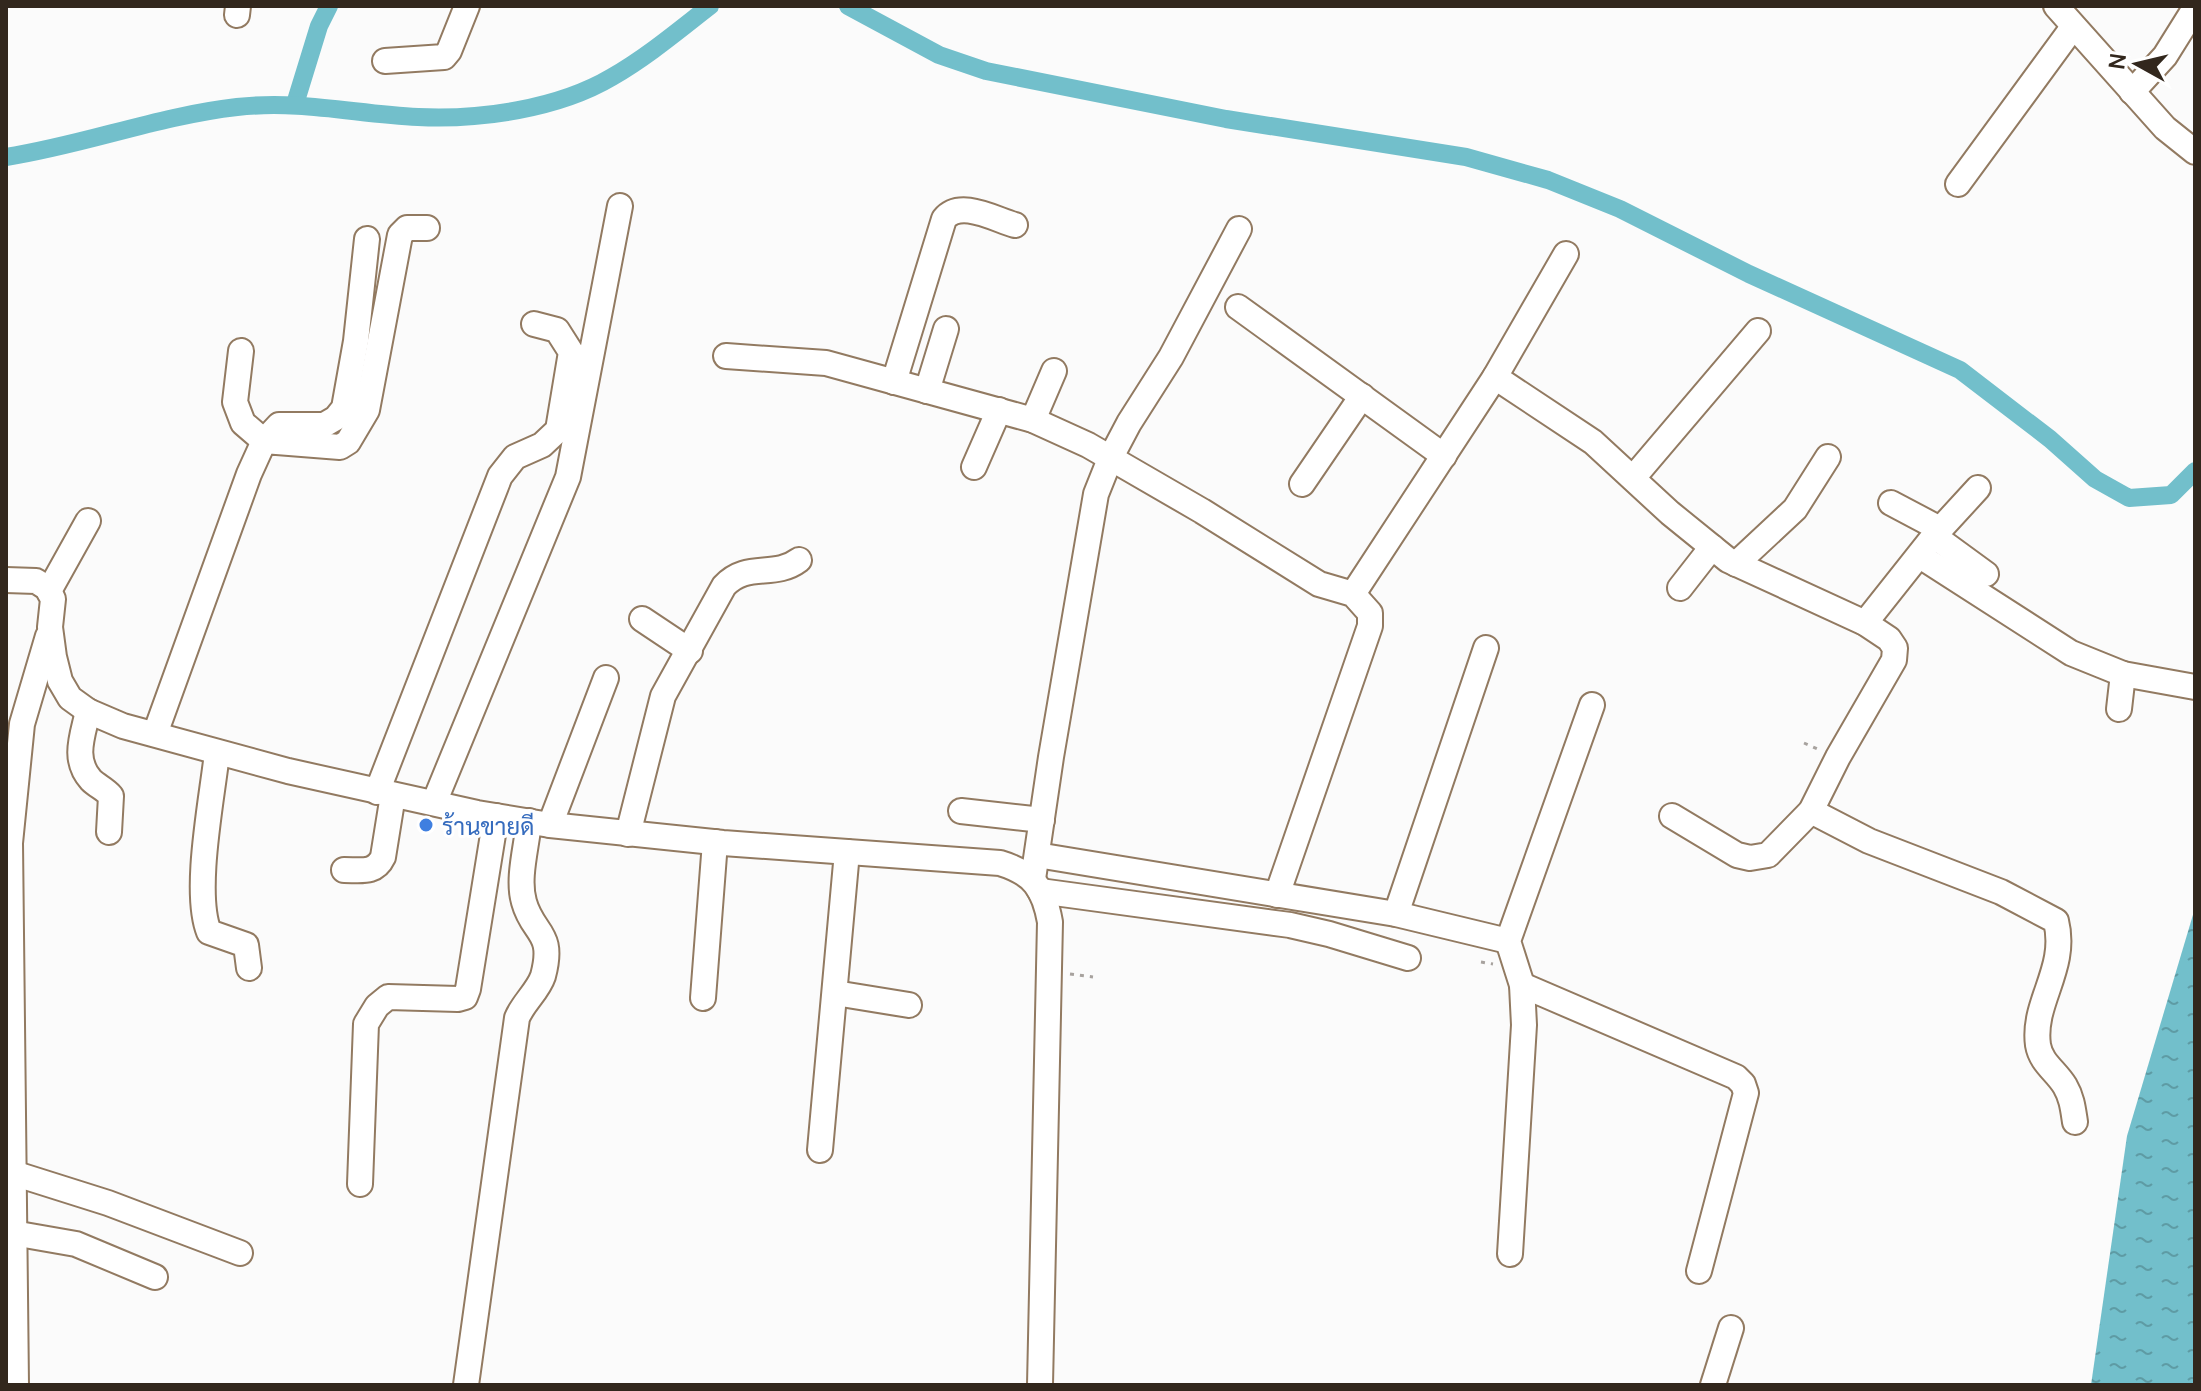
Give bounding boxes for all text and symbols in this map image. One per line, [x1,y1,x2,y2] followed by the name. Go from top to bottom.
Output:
[2097,24,2177,104] north arrow
[2101,51,2133,71] text: N
[442,809,534,842] place label: ร้านขายดี
[417,816,435,834] marker: ร้านขายดี

